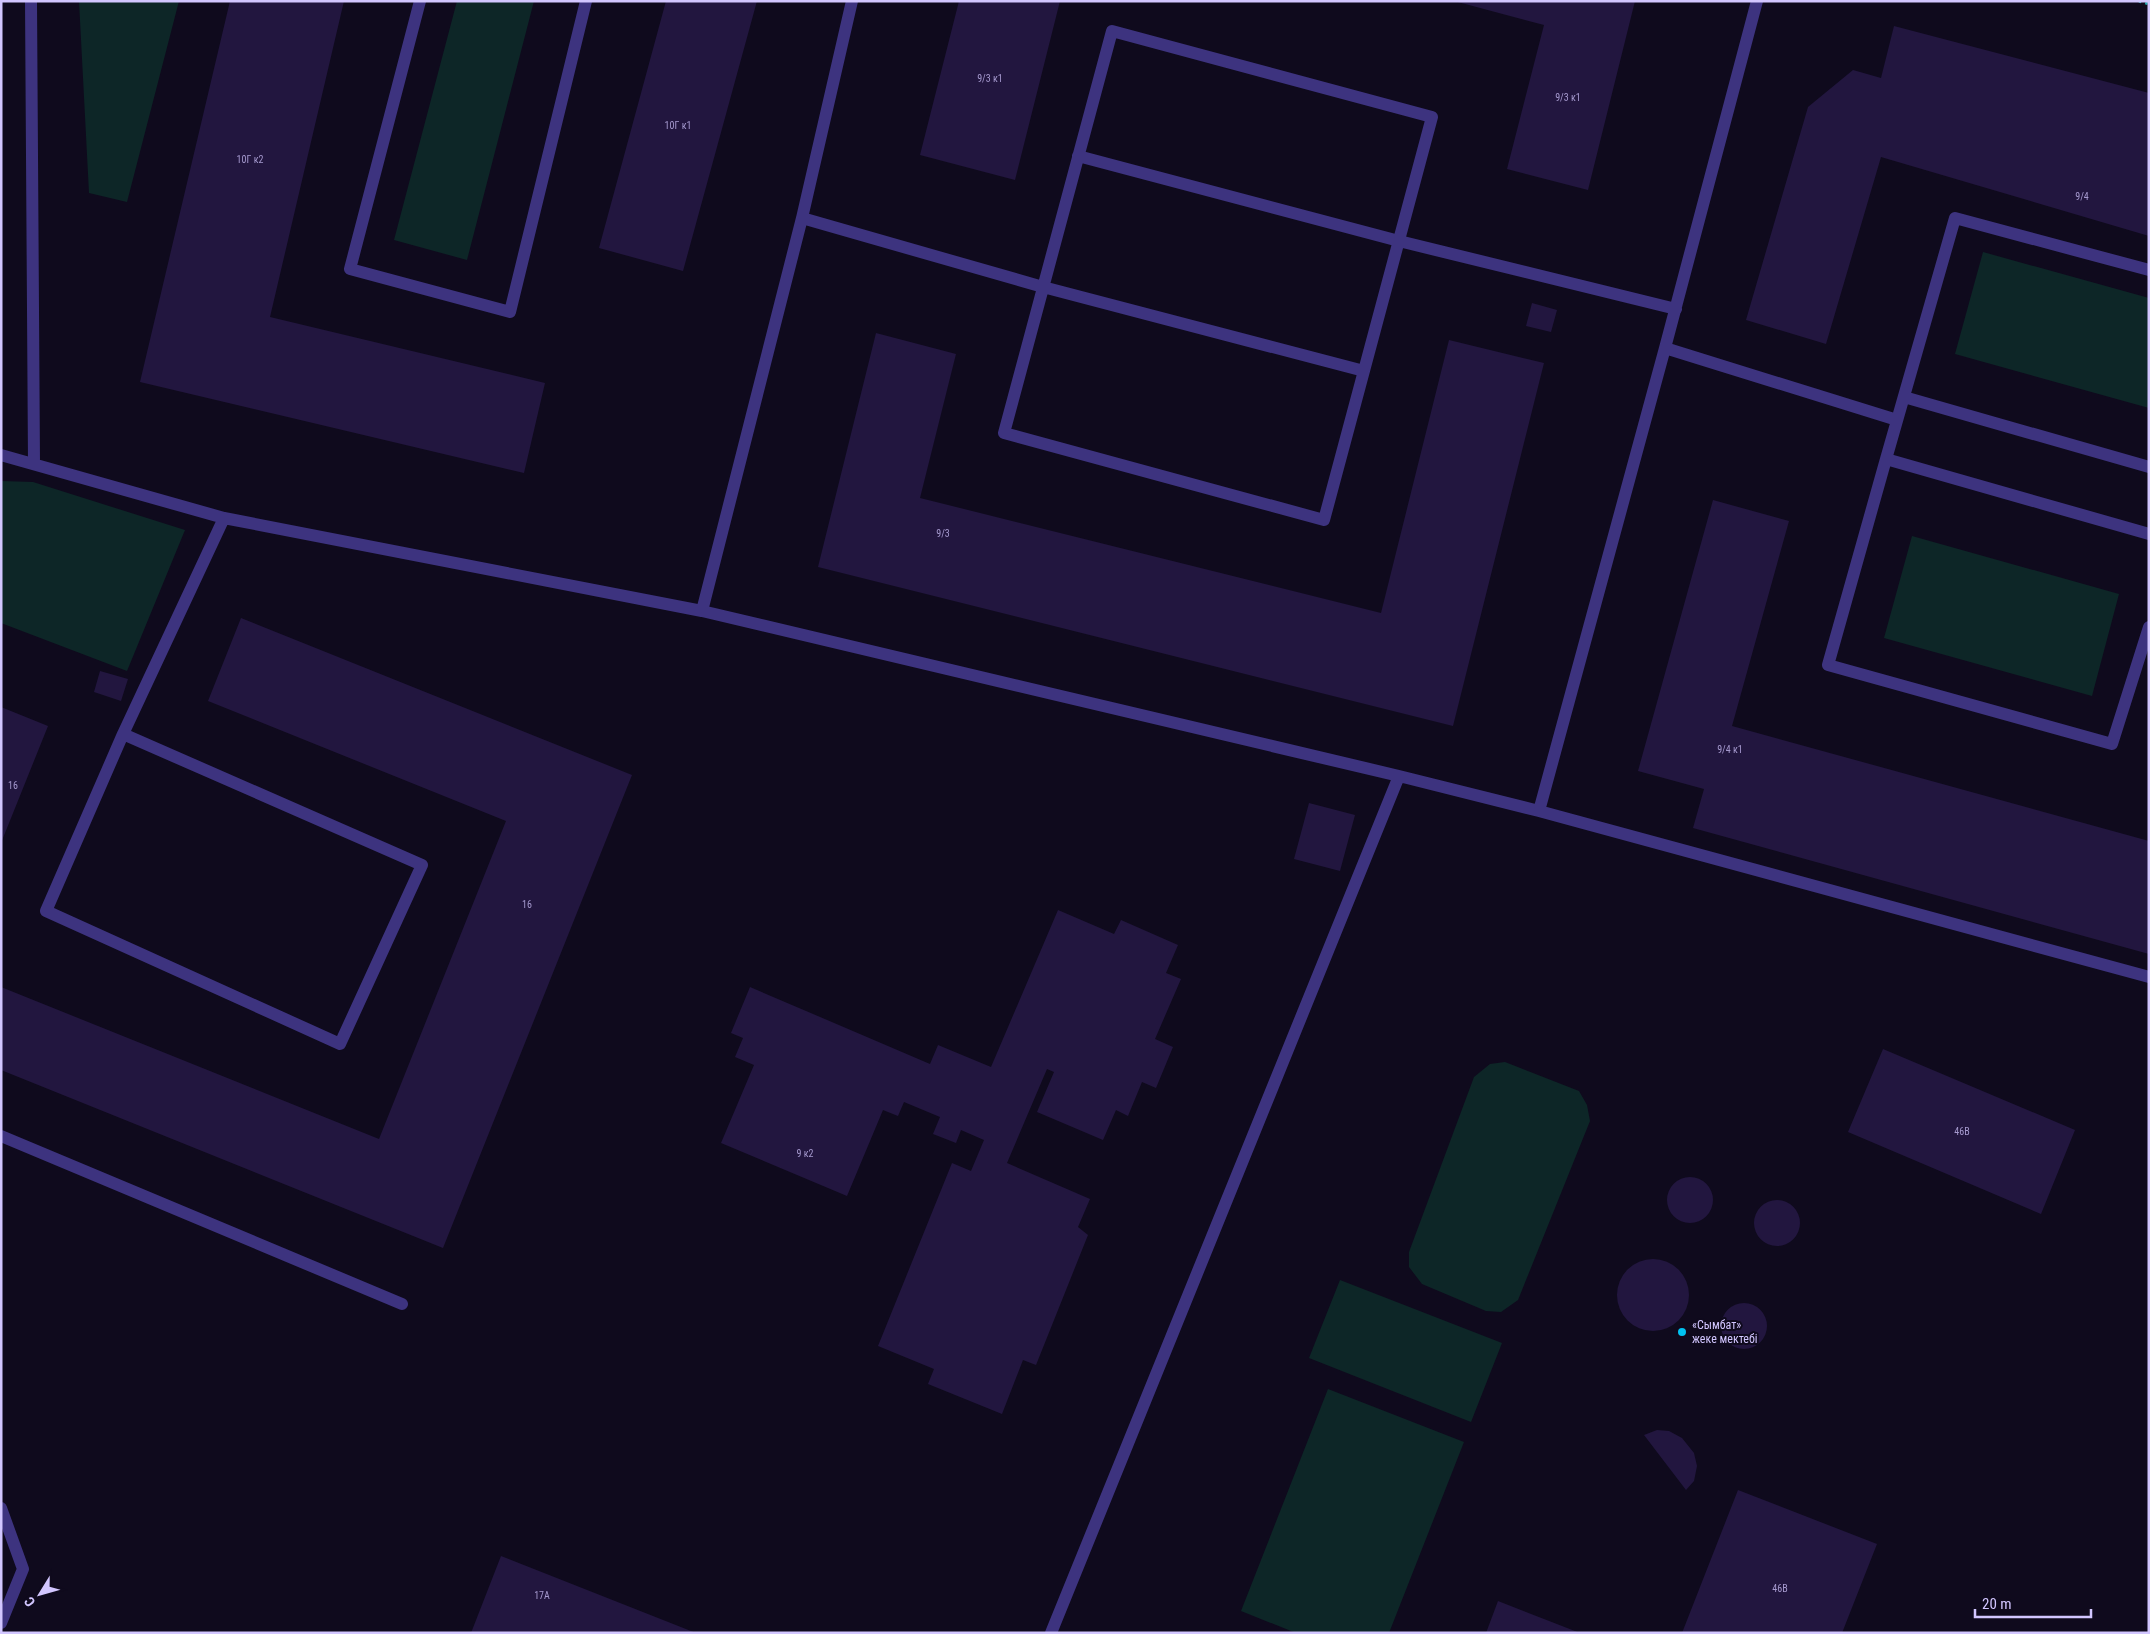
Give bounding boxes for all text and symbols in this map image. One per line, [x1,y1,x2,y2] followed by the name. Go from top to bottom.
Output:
[977,73,1003,84] house number: 9/3 к1
[1555,92,1581,103] house number: 9/3 к1
[665,120,691,131] house number: 10Г к1
[237,154,263,165] house number: 10Г к2
[2075,191,2089,202] house number: 9/4
[936,528,950,539] house number: 9/3
[1717,744,1743,755] house number: 9/4 к1
[8,780,18,791] house number: 16
[522,899,532,910] house number: 16
[1954,1126,1970,1137] house number: 46В
[797,1148,814,1159] house number: 9 к2
[1692,1318,1757,1346] place label: «Сымбат» жеке мектебі
[1676,1326,1688,1338] marker: «Сымбат» жеке мектебі
[15,1569,65,1619] north arrow
[1772,1583,1788,1594] house number: 46В
[1975,1586,2091,1618] scale bar
[534,1590,550,1601] house number: 17А
[21,1594,38,1610] text: С
[1982,1595,2012,1613] text: 20 m

